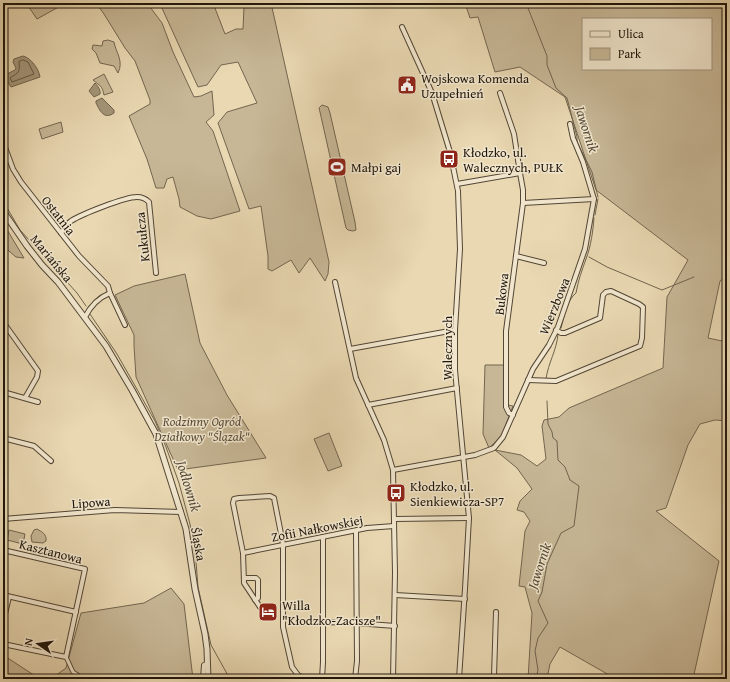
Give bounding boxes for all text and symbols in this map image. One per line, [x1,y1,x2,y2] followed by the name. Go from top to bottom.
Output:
[582,18,712,70] legend
[618,25,644,42] text: Ulica
[618,45,642,62] text: Park
[421,69,530,103] place label: Wojskowa Komenda Uzupełnień
[396,74,418,96] public building icon: Wojskowa Komenda Uzupełnień
[570,101,604,155] water label: Jawornik
[463,143,563,177] place label: Kłodzko, ul. Walecznych, PUŁK
[438,148,460,170] bus stop icon: Kłodzko, ul. Walecznych, PUŁK
[326,156,348,178] sports icon: Małpi gaj
[351,158,401,177] place label: Małpi gaj
[37,192,81,240] street label: Ostatnia
[130,210,155,263] street label: Kukułcza
[26,230,78,287] street label: Mariańska
[489,271,514,316] street label: Bukowa
[534,274,575,338] street label: Wierzbowa
[438,315,457,380] street label: Walecznych
[153,412,250,446] park label: Rodzinny Ogród Działkowy "Ślązak"
[171,456,206,515] water label: Jodłownik
[410,477,504,511] place label: Kłodzko, ul. Sienkiewicza-SP7
[385,482,407,504] bus stop icon: Kłodzko, ul. Sienkiewicza-SP7
[71,492,112,513] street label: Lipowa
[269,510,365,547] street label: Zofii Nałkowskiej
[186,526,211,563] street label: Śląska
[17,534,85,569] street label: Kasztanowa
[522,540,556,594] water label: Jawornik
[282,596,381,630] place label: Willa "Kłodzko-Zacisze"
[257,601,279,623] hotel icon: Willa "Kłodzko-Zacisze"
[18,624,58,664] north arrow
[20,636,37,647] text: N

